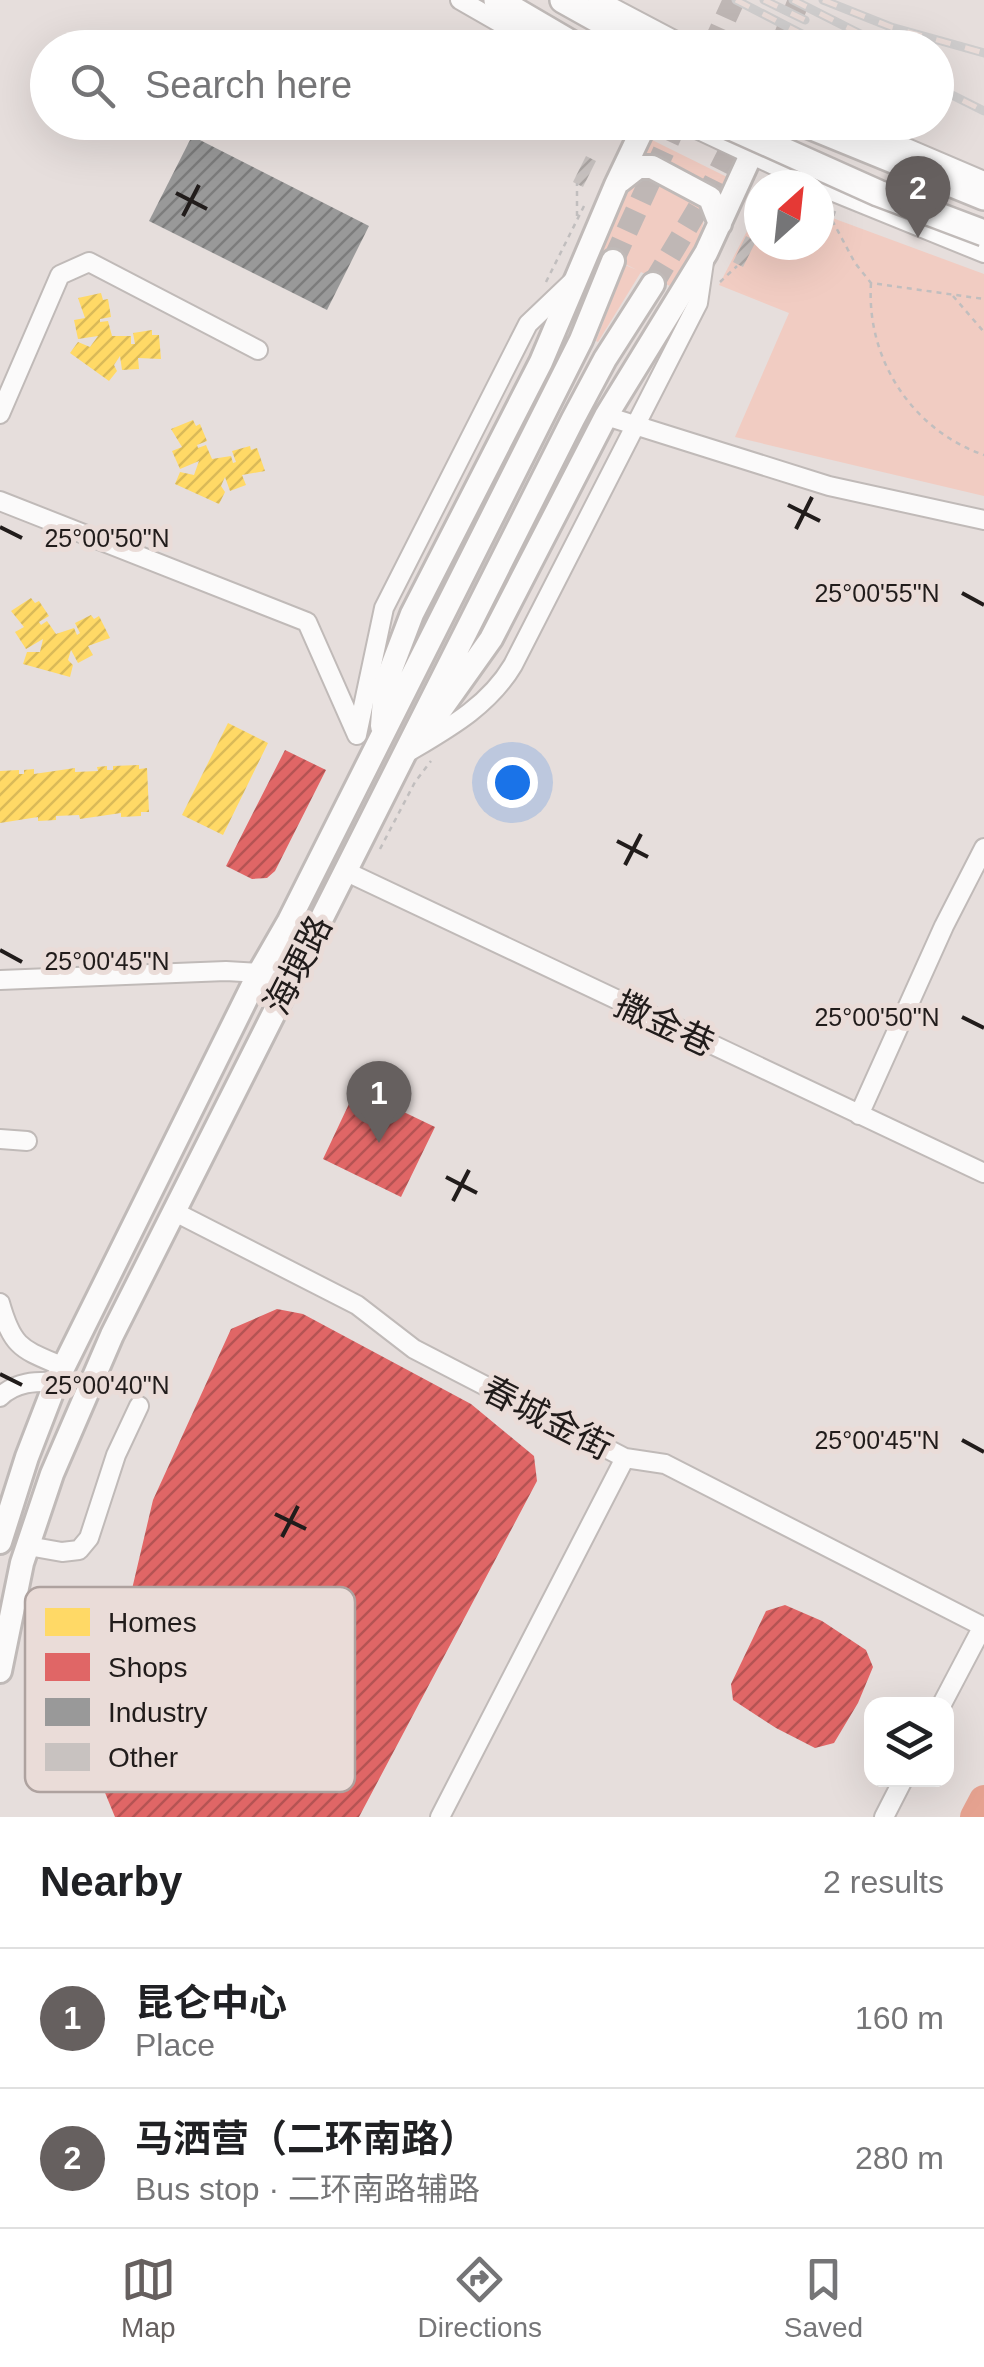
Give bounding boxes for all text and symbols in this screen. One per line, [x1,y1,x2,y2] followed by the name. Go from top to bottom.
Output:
[30,30,954,140] search box
[65,58,120,113] icon: search
[145,64,352,106] text: Search here
[886,156,950,238] pin: 2
[744,170,834,260] north arrow
[44,524,170,552] text: 25°00'50"N
[814,579,940,607] text: 25°00'55"N
[487,757,538,808] your location
[256,909,339,1020] street label: 海埂路
[44,947,170,975] text: 25°00'45"N
[609,984,721,1063] street label: 撒金巷
[814,1003,940,1031] text: 25°00'50"N
[346,1060,412,1143] pin: 1
[476,1368,618,1467] street label: 春城金街
[44,1371,170,1399] text: 25°00'40"N
[814,1426,940,1454] text: 25°00'45"N
[25,1587,355,1792] legend
[108,1607,197,1638] text: Homes
[108,1652,187,1683] text: Shops
[108,1697,208,1728] text: Industry
[864,1697,954,1787] map controls
[864,1697,954,1787] button: layers
[108,1742,178,1773] text: Other
[40,1858,182,1905] text: Nearby
[823,1864,944,1900] text: 2 results
[135,1982,287,2024] text: 昆仑中心
[64,2000,81,2036] text: 1
[855,2000,944,2036] text: 160 m
[135,2027,215,2063] text: Place
[135,2118,477,2160] text: 马洒营（二环南路）
[64,2140,81,2176] text: 2
[855,2140,944,2176] text: 280 m
[135,2171,480,2207] text: Bus stop · 二环南路辅路
[121,2252,176,2344] tab: Map
[418,2252,542,2344] tab: Directions
[784,2252,863,2344] tab: Saved

